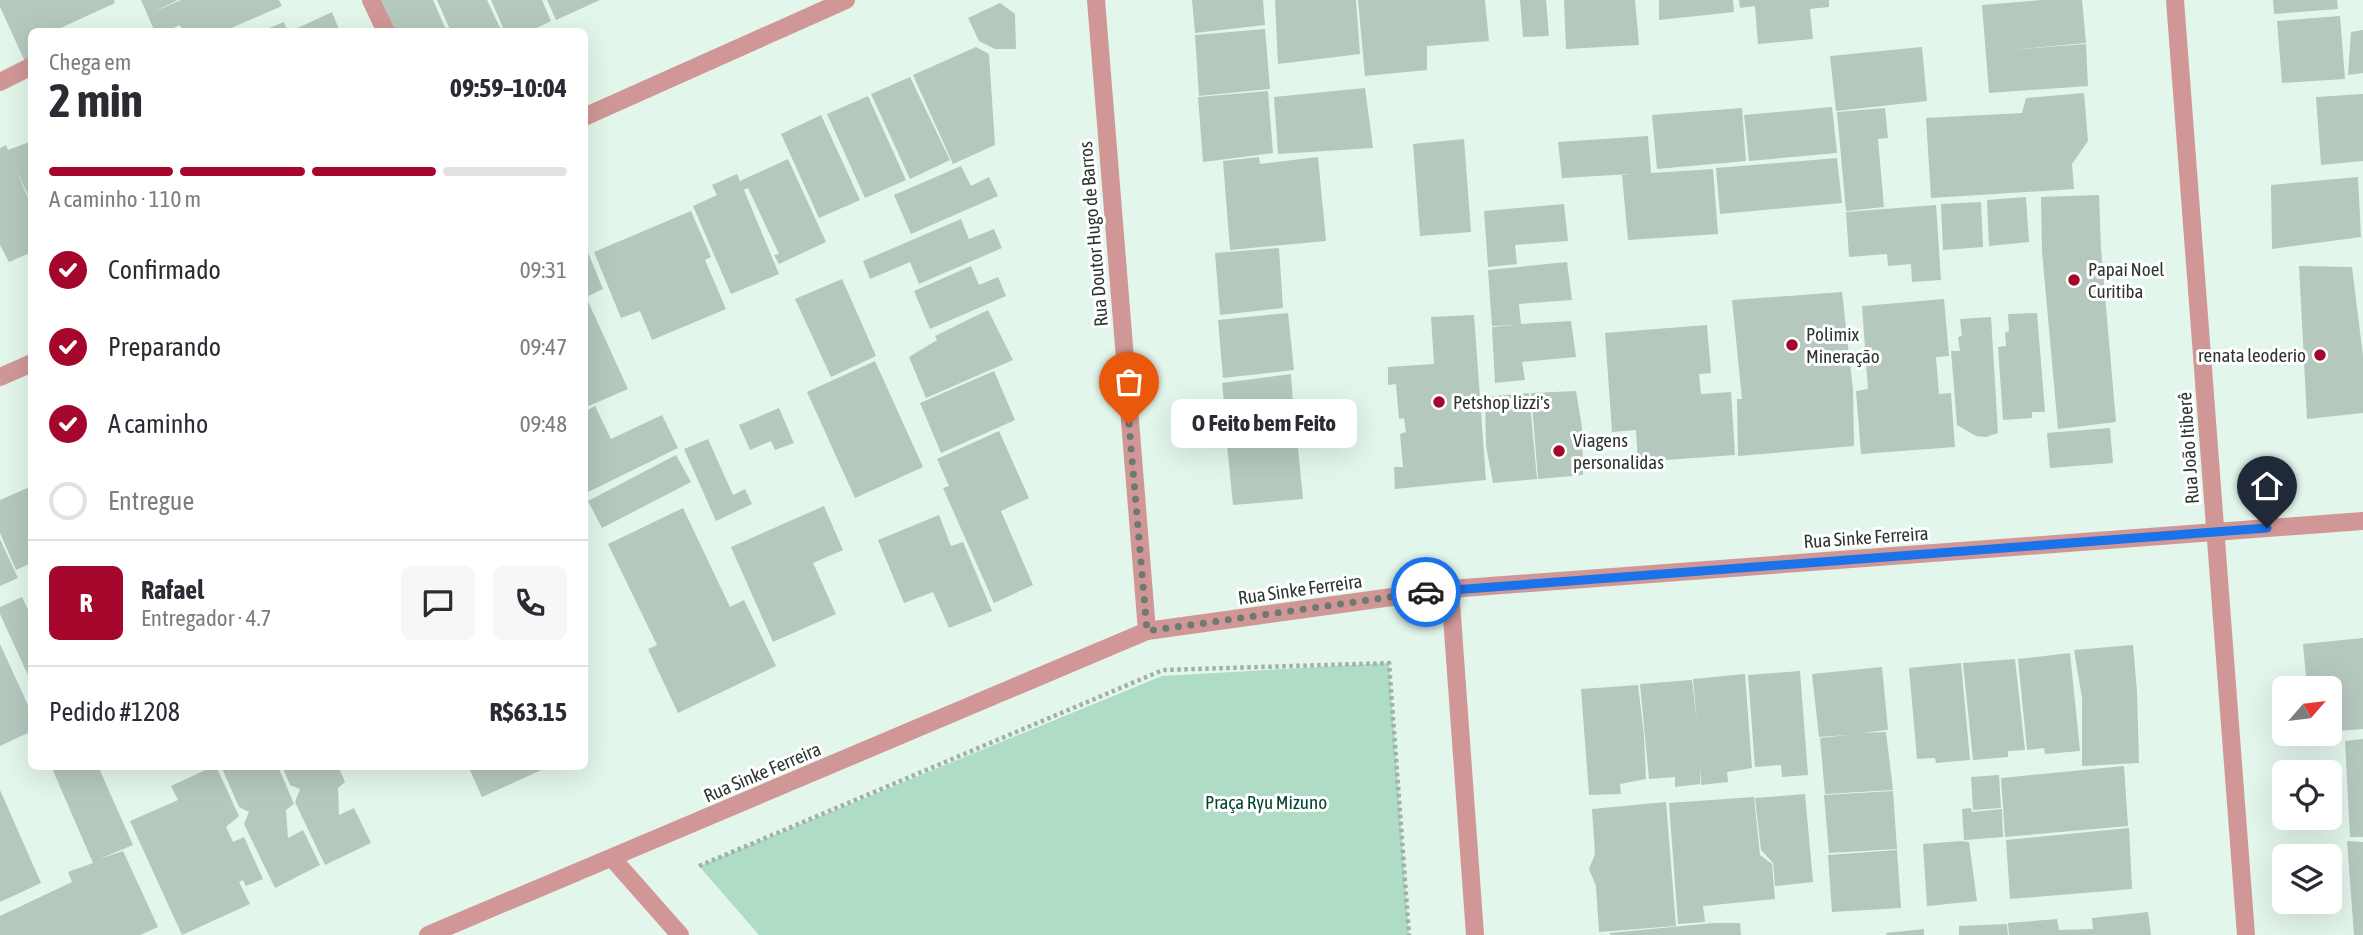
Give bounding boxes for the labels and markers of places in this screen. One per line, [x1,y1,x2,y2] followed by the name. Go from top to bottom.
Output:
[2088,258,2164,302] place label: Papai Noel Curitiba
[2066,272,2082,288] marker: Papai Noel Curitiba
[1806,323,1880,367] place label: Polimix Mineração
[1784,337,1800,353] marker: Polimix Mineração
[2198,344,2306,366] place label: renata leoderio
[2312,347,2328,363] marker: renata leoderio
[1099,352,1159,424] pin
[1453,391,1550,413] place label: Petshop lizzi's
[1431,394,1447,410] marker: Petshop lizzi's
[1171,400,1356,448] callout: O Feito bem Feito
[1573,429,1664,473] place label: Viagens personalidas
[1551,443,1567,459] marker: Viagens personalidas
[2237,456,2297,528] pin

